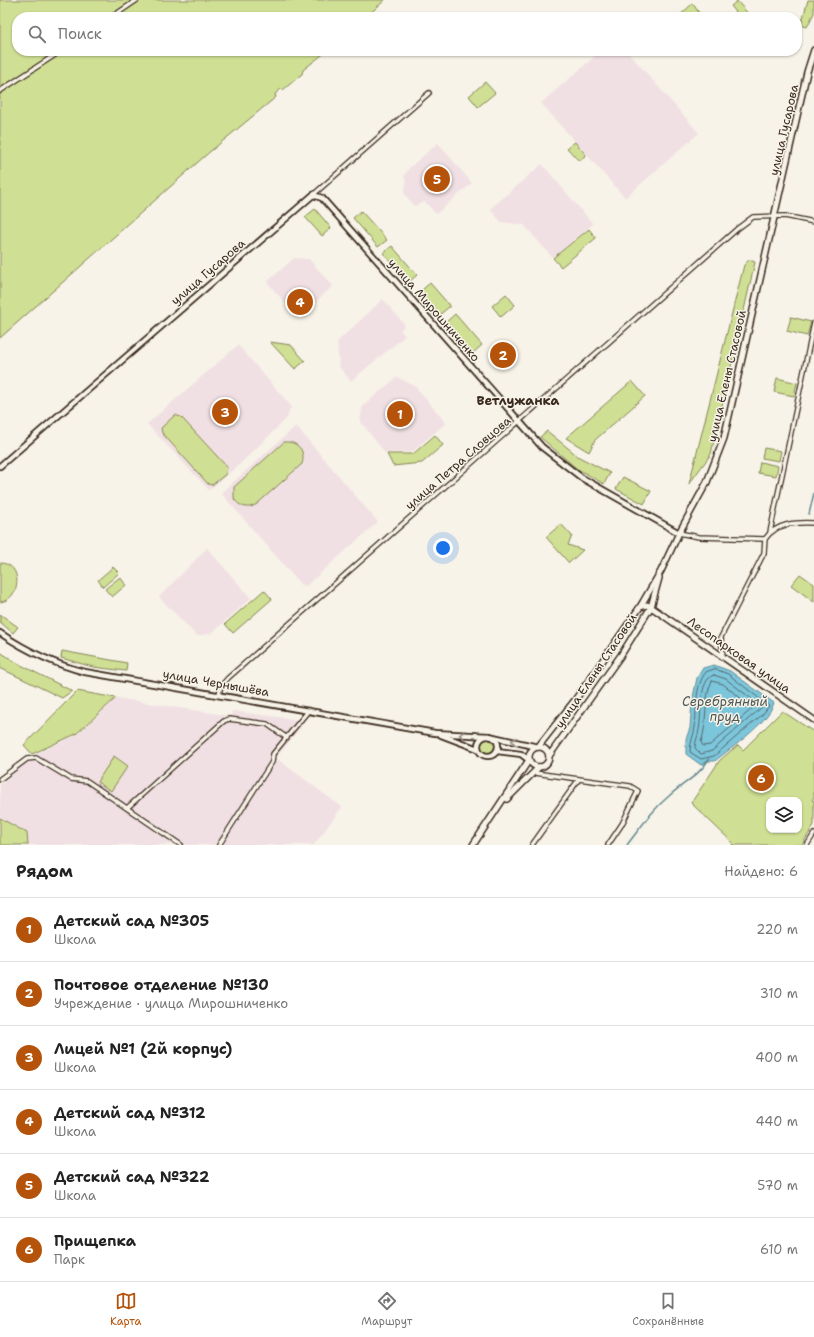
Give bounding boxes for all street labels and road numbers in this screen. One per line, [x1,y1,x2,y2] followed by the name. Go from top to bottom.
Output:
[766,82,802,177] street label: улица Гусарова
[168,235,249,309] street label: улица Гусарова
[385,255,483,365] street label: улица Мирошниченко
[704,308,750,444] street label: улица Елены Стасовой
[402,412,515,513] street label: улица Петра Словцова
[552,610,641,732] street label: улица Елены Стасовой
[684,613,794,697] street label: Лесопарковая улица
[162,666,271,700] street label: улица Чернышёва

